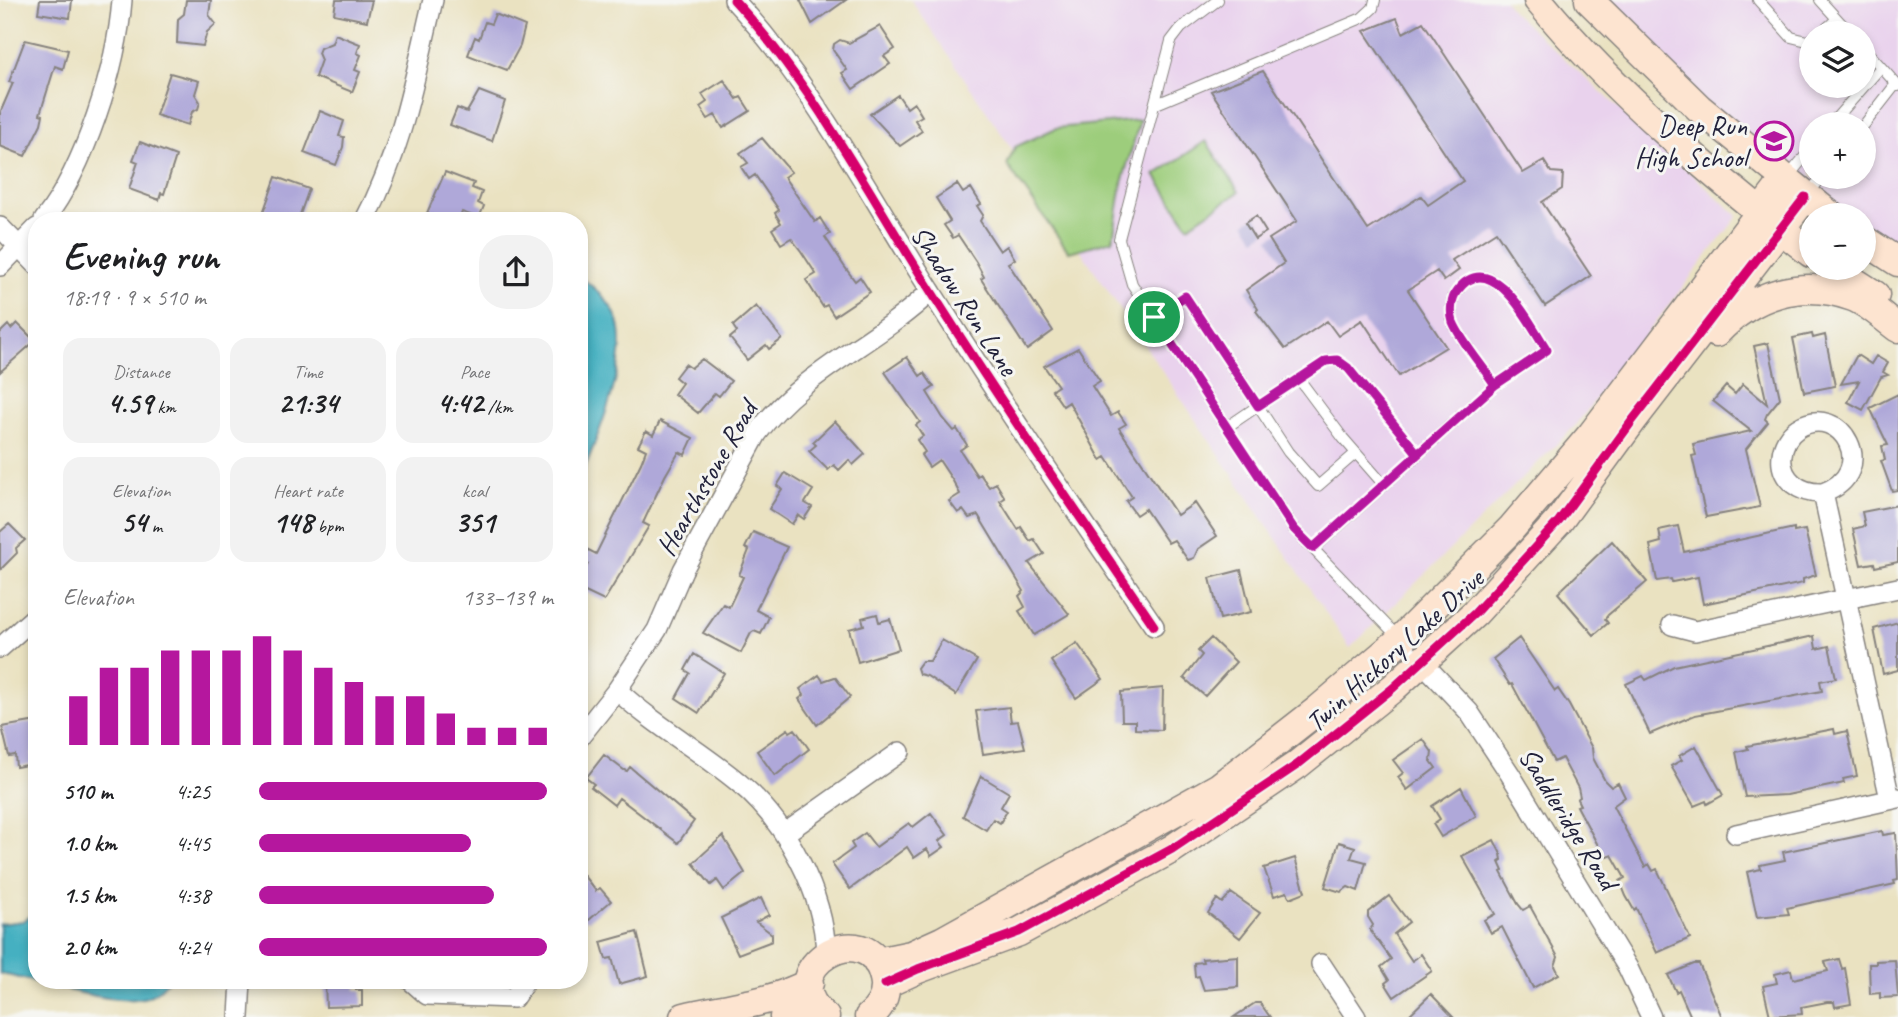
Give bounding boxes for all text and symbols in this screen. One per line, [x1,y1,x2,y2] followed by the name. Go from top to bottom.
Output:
[1799,21,1876,280] map controls
[1799,21,1876,98] button: layers
[1635,108,1752,175] place label: Deep Run High School
[1799,112,1876,189] button: +
[1753,120,1795,162] school or university icon: Deep Run High School
[1799,203,1876,280] button: −
[903,219,1027,383] street label: Shadow Run Lane
[63,233,219,280] text: Evening run
[479,235,553,309] button: share
[63,283,206,312] text: 18:19 · 9 × 510 m
[1124,287,1184,347] pin
[1135,298,1173,336] icon: arrive
[113,360,170,384] text: Distance
[293,360,323,384] text: Time
[460,360,489,384] text: Pace
[107,384,153,422] text: 4.59
[278,384,338,422] text: 21:34
[437,384,483,422] text: 4:42
[648,391,767,562] street label: Hearthstone Road
[153,395,176,419] text: km
[483,395,513,419] text: /km
[112,479,171,503] text: Elevation
[273,479,343,503] text: Heart rate
[462,479,487,503] text: kcal
[120,503,147,541] text: 54
[272,503,313,541] text: 148
[455,503,495,541] text: 351
[147,514,162,538] text: m
[313,514,344,538] text: bpm
[1298,560,1492,739] street label: Twin Hickory Lake Drive
[63,583,134,612] text: Elevation
[462,583,553,612] text: 133–139 m
[1511,741,1628,899] street label: Saddleridge Road
[63,777,112,806] text: 510 m
[175,777,211,806] text: 4:25
[63,829,117,858] text: 1.0 km
[175,829,211,858] text: 4:45
[63,881,116,910] text: 1.5 km
[175,881,211,910] text: 4:38
[63,933,117,962] text: 2.0 km
[175,933,211,962] text: 4:24

